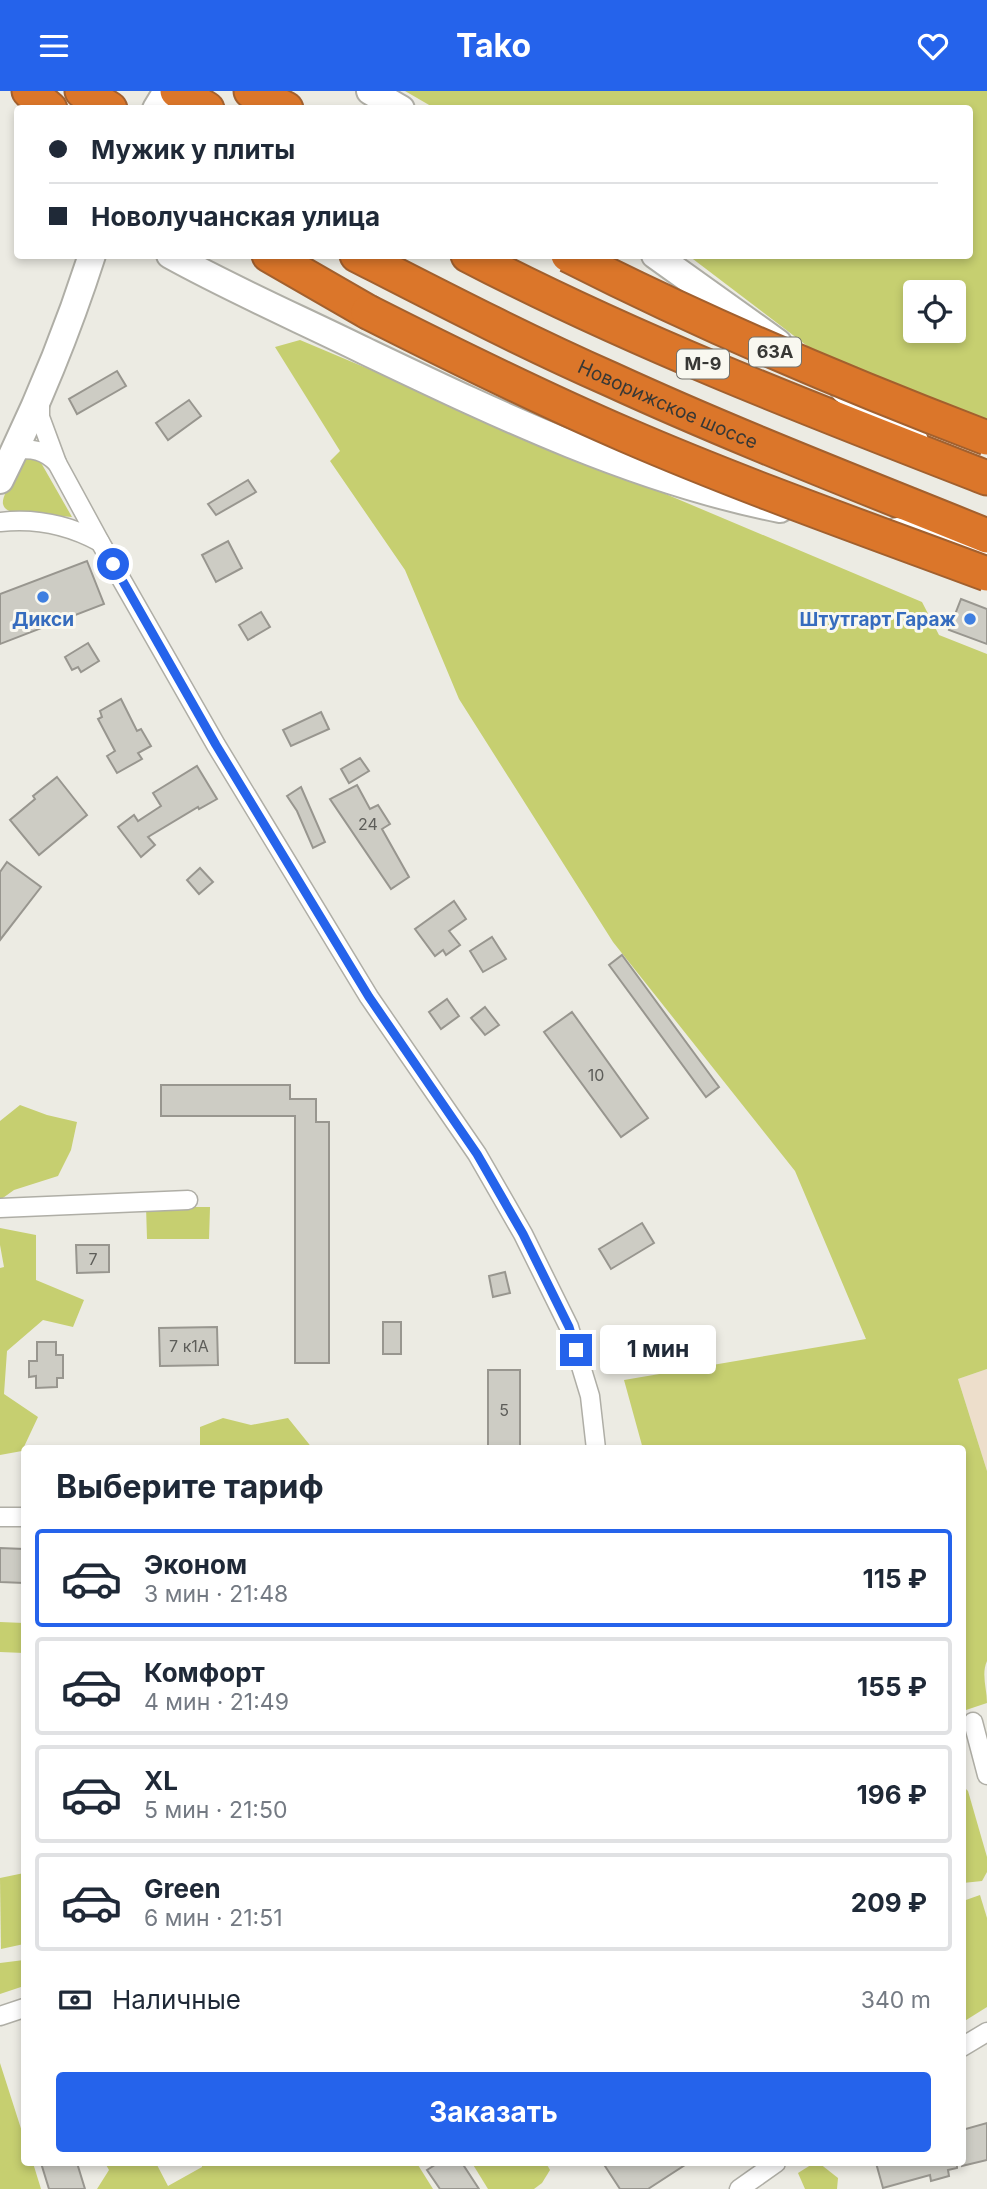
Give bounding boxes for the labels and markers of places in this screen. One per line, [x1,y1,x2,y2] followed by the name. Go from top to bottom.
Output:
[35,589,51,605] marker: Дикси
[12,608,74,631] place label: Дикси
[799,608,957,631] place label: Штутгарт Гараж
[962,611,978,627] marker: Штутгарт Гараж

